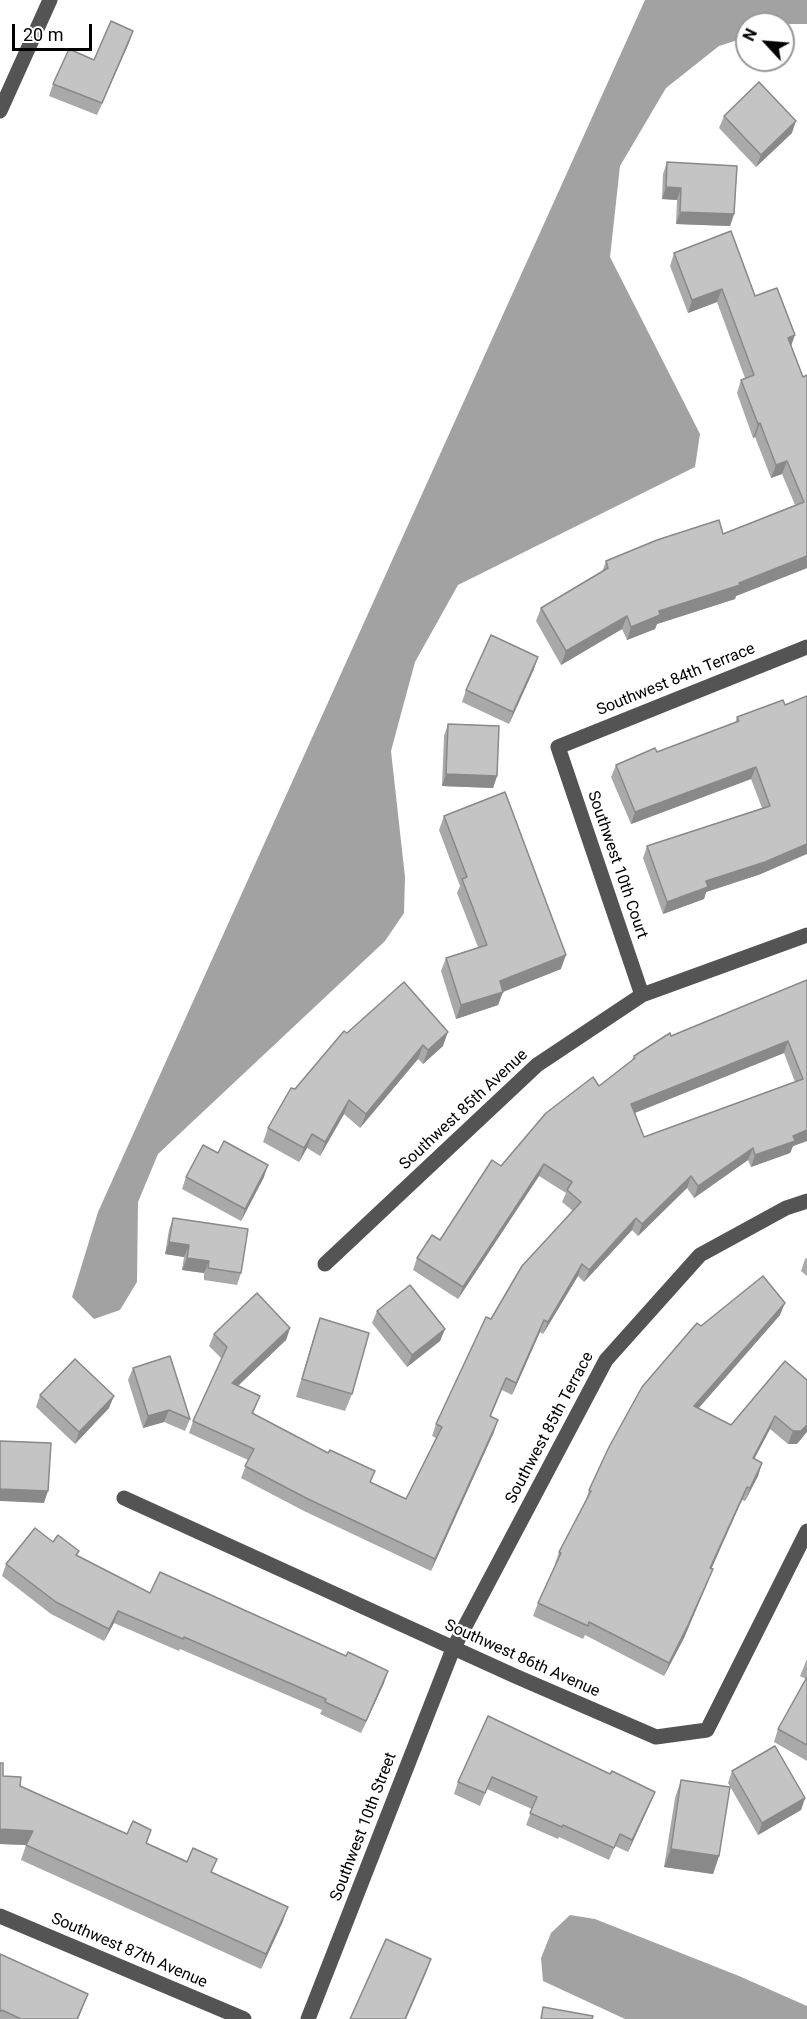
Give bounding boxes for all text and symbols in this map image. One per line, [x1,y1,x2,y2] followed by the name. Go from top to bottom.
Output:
[15,12,94,50] scale bar
[735,12,795,72] north arrow
[23,24,63,45] text: 20 m
[739,26,761,44] text: N
[594,639,758,721] street label: Southwest 84th Terrace
[583,789,651,941] street label: Southwest 10th Court
[396,1046,532,1174] street label: Southwest 85th Avenue
[502,1349,598,1507] street label: Southwest 85th Terrace
[441,1616,603,1702] street label: Southwest 86th Avenue
[327,1750,401,1904] street label: Southwest 10th Street
[48,1909,210,1993] street label: Southwest 87th Avenue

